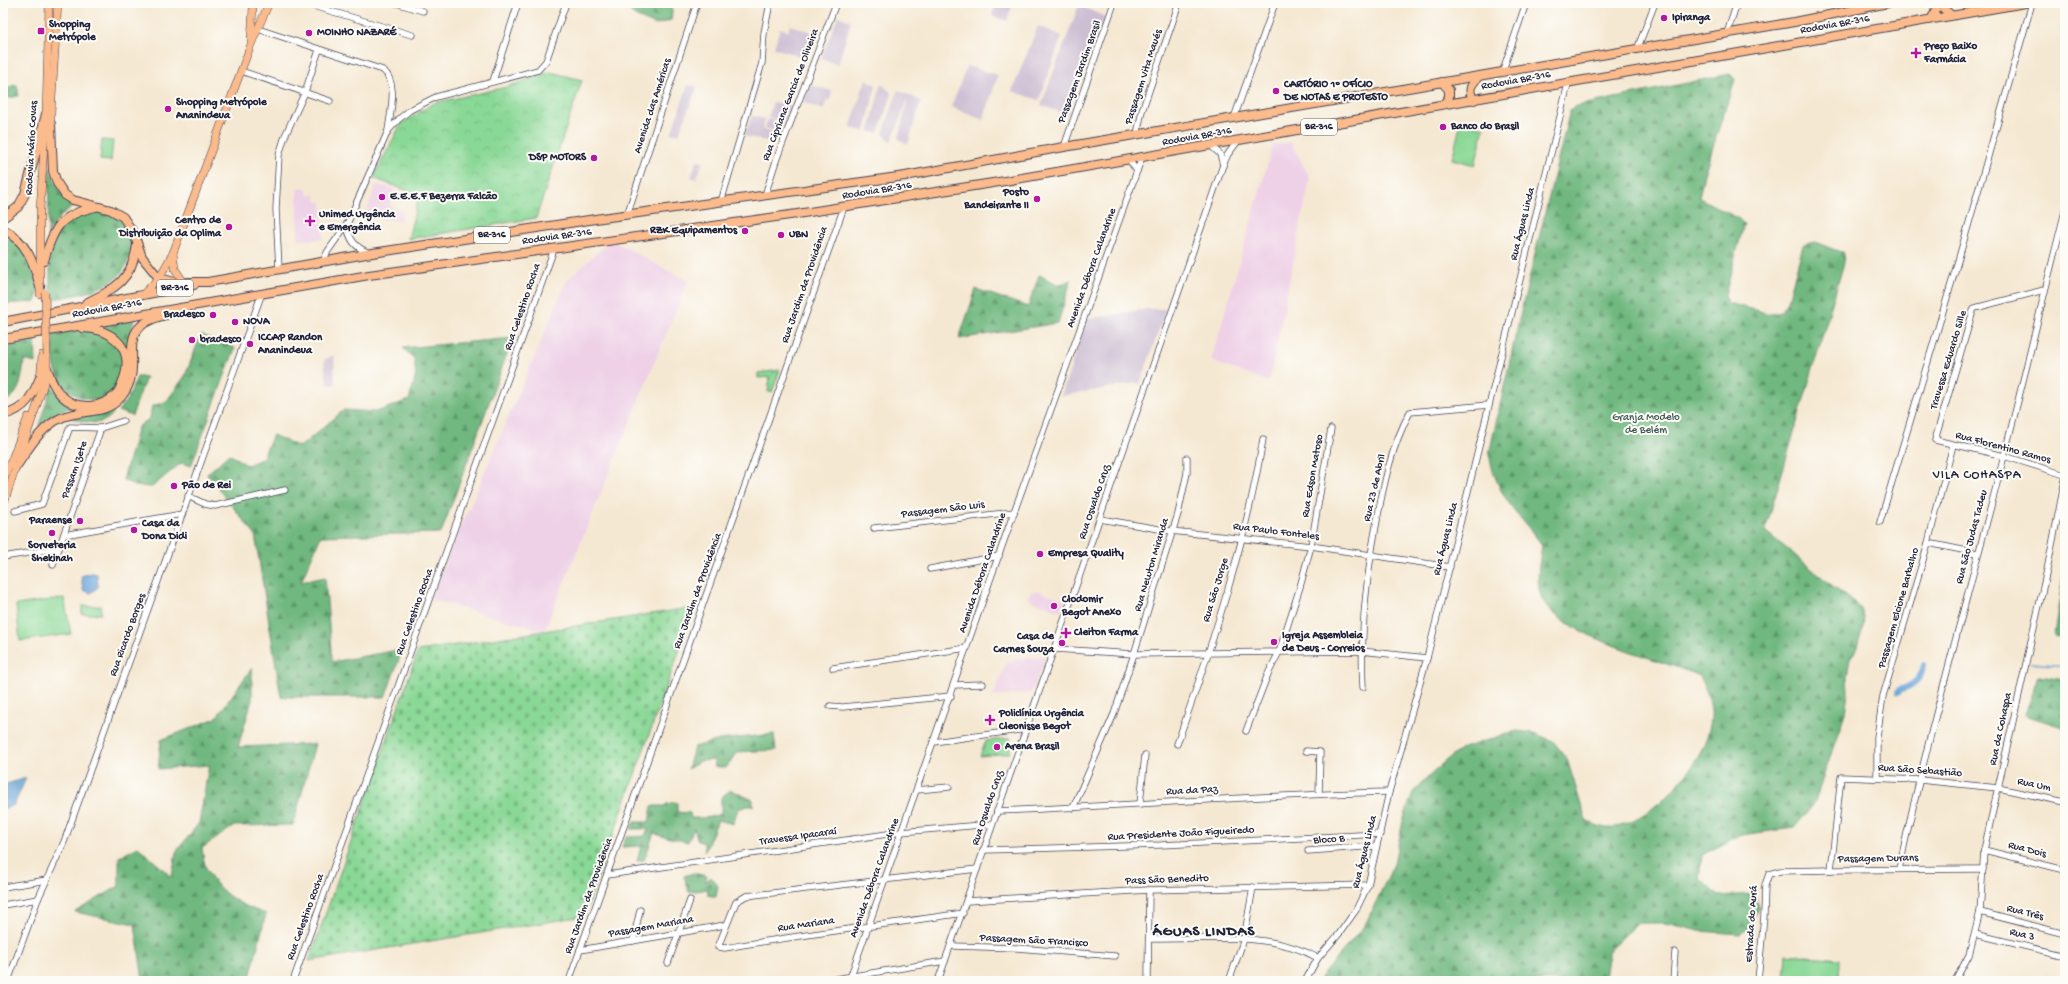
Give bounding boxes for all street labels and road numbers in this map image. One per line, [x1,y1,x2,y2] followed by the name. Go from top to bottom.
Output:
[1799,13,1871,37] street label: Rodovia BR-316
[1055,19,1104,126] street label: Passagem Jardim Brasil
[760,26,822,163] street label: Rua Cipriana Garcia de Oliveira
[1123,27,1165,127] street label: Passagem Vita Maués
[632,56,674,155] street label: Avenida das Américas
[1480,69,1552,93] street label: Rodovia BR-316
[24,100,41,196] street label: Rodovia Mário Covas
[1301,119,1337,135] road number: BR-316
[1161,125,1233,149] street label: Rodovia BR-316
[841,180,913,202] street label: Rodovia BR-316
[1507,185,1538,262] street label: Rua Águas Linda
[1065,206,1119,329] street label: Avenida Débora Calandrine
[779,224,831,345] street label: Rua Jardim da Providência
[521,226,593,248] street label: Rodovia BR-316
[474,227,510,243] road number: BR-316
[503,261,544,352] street label: Rua Celestino Rocha
[157,280,193,296] road number: BR-316
[71,297,143,321] street label: Rodovia BR-316
[1928,309,1970,412] street label: Travessa Eduardo Sille
[1954,430,2053,467] street label: Rua Florentino Ramos
[1300,433,1326,519] street label: Rua Edson Matoso
[59,439,91,501] street label: Passam Izete
[1361,452,1389,523] street label: Rua 23 de Abril
[1077,462,1114,541] street label: Rua Osvaldo Cruz
[1954,489,1990,585] street label: Rua São Judas Tadeu
[900,499,986,521] street label: Passagem São Luis
[1430,500,1461,577] street label: Rua Águas Linda
[957,511,1009,635] street label: Avenida Débora Calandrine
[1132,516,1172,613] street label: Rua Newton Miranda
[1232,521,1321,543] street label: Rua Paulo Fonteles
[671,531,725,651] street label: Rua Jardim da Providência
[1876,546,1922,671] street label: Passagem Elcione Barbalho
[1201,556,1232,624] street label: Rua São Jorge
[394,566,437,657] street label: Rua Celestino Rocha
[107,591,149,678] street label: Rua Ricardo Borges
[1987,691,2015,766] street label: Rua da Cohaspa
[1877,762,1963,780] street label: Rua São Sebastião
[970,768,1007,847] street label: Rua Osvaldo Cruz
[2016,776,2052,794] street label: Rua Um
[1166,784,1219,798] street label: Rua da Paz
[1349,813,1380,890] street label: Rua Águas Linda
[848,816,902,939] street label: Avenida Débora Calandrine
[1107,824,1255,844] street label: Rua Presidente João Figueiredo
[758,826,838,849] street label: Travessa Ipacaraí
[1312,833,1345,847] street label: Bloco B
[562,836,616,956] street label: Rua Jardim da Providência
[2007,839,2048,861] street label: Rua Dois
[1837,852,1919,866] street label: Passagem Durans
[285,871,328,962] street label: Rua Celestino Rocha
[1124,873,1209,887] street label: Pass São Benedito
[1743,884,1761,963] street label: Estrada do Aurá
[2005,903,2046,924] street label: Rua Três
[607,913,695,941] street label: Passagem Mariana
[777,915,836,935] street label: Rua Mariana
[2008,926,2036,944] street label: Rua 3
[978,932,1089,950] street label: Passagem São Francisco

